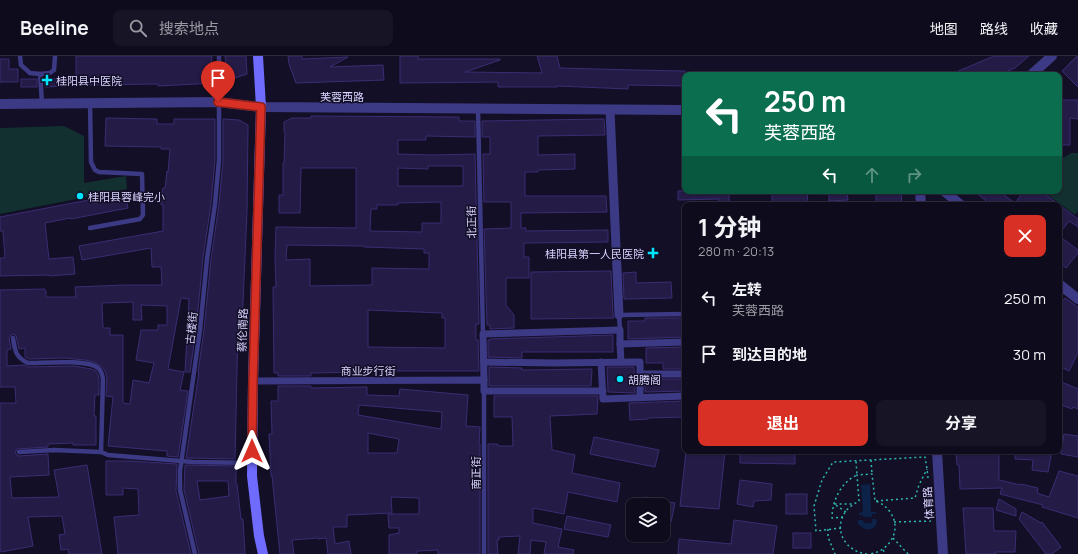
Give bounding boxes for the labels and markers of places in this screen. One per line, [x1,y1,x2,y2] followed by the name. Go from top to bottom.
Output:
[201,61,235,102] pin
[56,73,122,88] place label: 桂阳县中医院
[41,74,53,86] marker: 桂阳县中医院
[88,189,165,204] place label: 桂阳县蓉峰完小
[75,191,85,201] marker: 桂阳县蓉峰完小
[545,246,644,261] place label: 桂阳县第一人民医院
[647,247,659,259] marker: 桂阳县第一人民医院
[628,372,661,387] place label: 胡腾阁
[615,374,625,384] marker: 胡腾阁

